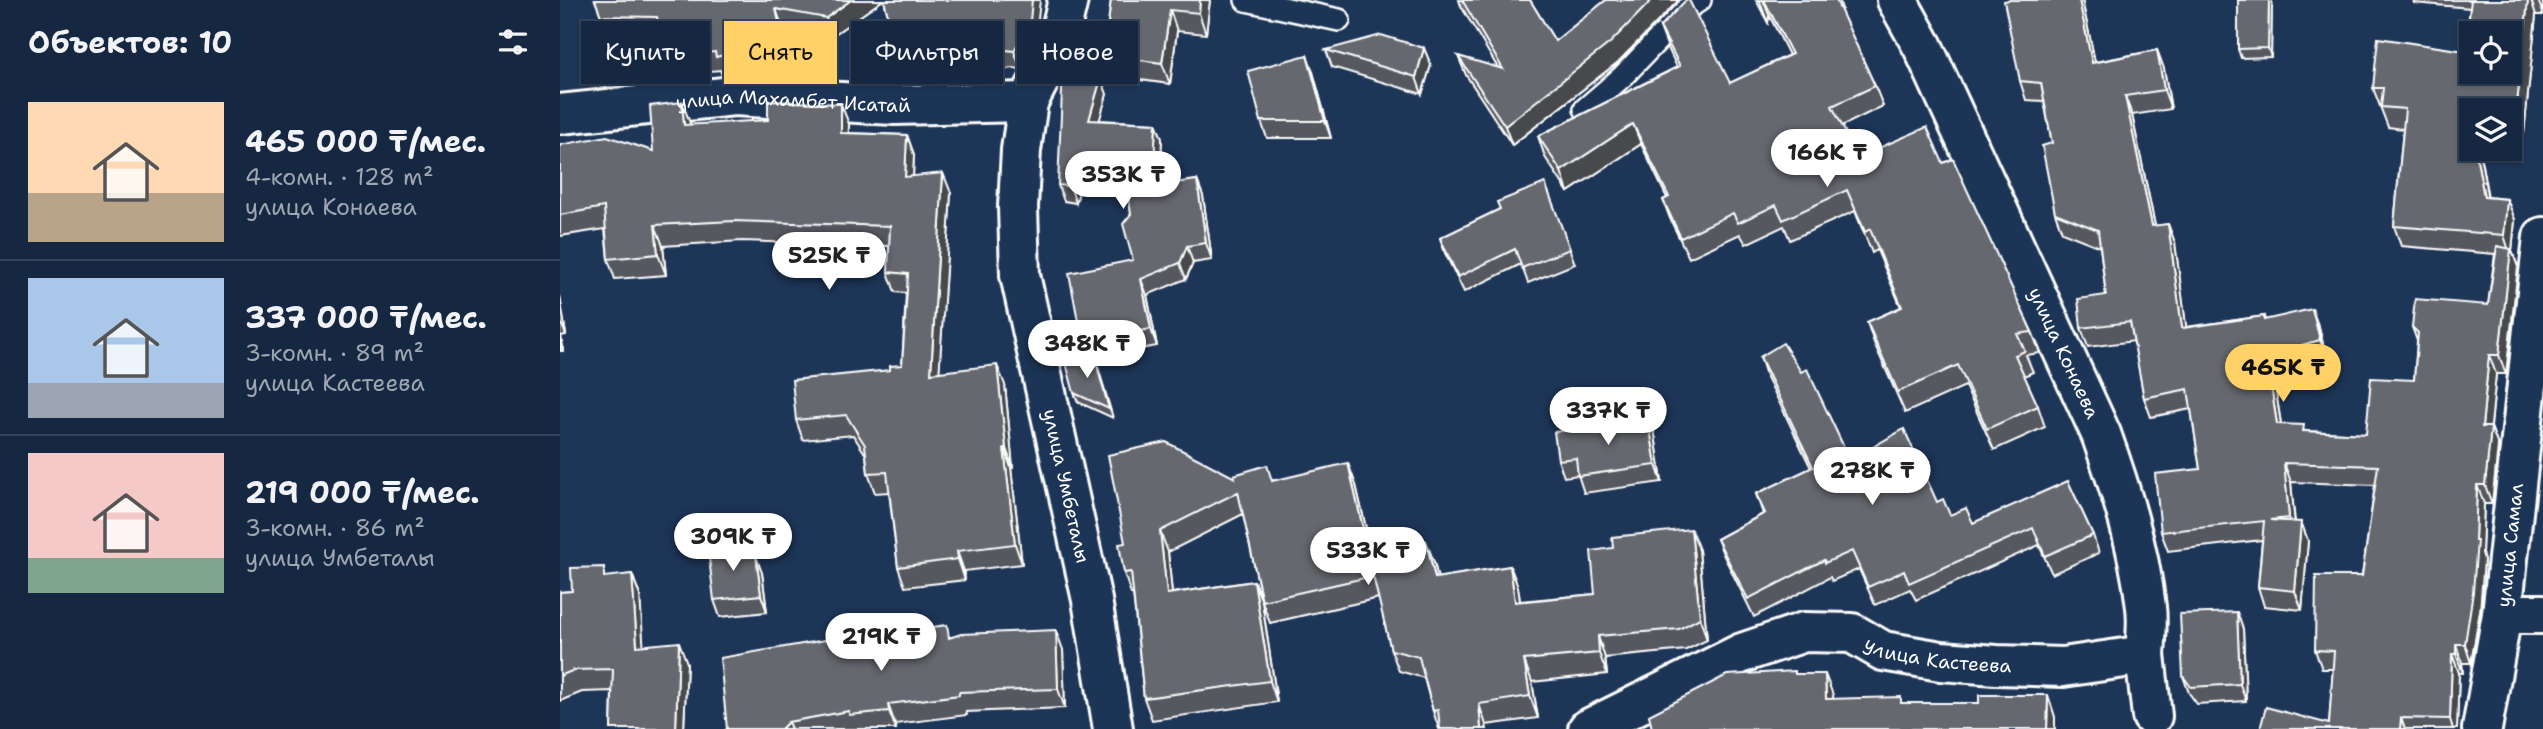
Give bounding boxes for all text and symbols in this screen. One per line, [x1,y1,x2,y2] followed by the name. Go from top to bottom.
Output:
[581,21,710,84] chip: Купить
[724,21,837,84] chip: Снять
[851,21,1003,84] chip: Фильтры
[1017,21,1138,84] chip: Новое
[2459,21,2522,161] map controls
[2459,21,2522,84] button: locate
[28,22,232,63] text: Объектов: 10
[494,23,532,61] icon: filters
[674,83,911,118] street label: улица Махамбет-Исатай
[2459,98,2522,161] button: layers
[245,121,486,162] text: 465 000 ₸/мес.
[84,130,168,214] icon: home
[1770,130,1884,189] pin: 166K ₸
[1787,137,1867,167] text: 166K ₸
[1066,152,1180,211] pin: 353K ₸
[1081,159,1165,189] text: 353K ₸
[245,162,433,192] text: 4-комн. · 128 m²
[245,192,417,222] text: улица Конаева
[772,232,886,292] pin: 525K ₸
[788,240,870,270] text: 525K ₸
[2023,283,2105,423] street label: улица Конаева
[245,297,487,338] text: 337 000 ₸/мес.
[84,306,168,390] icon: home
[1030,320,1144,380] pin: 348K ₸
[1044,328,1130,358] text: 348K ₸
[245,338,424,368] text: 3-комн. · 89 m²
[2226,344,2340,404] pin: 465K ₸
[2241,352,2325,382] text: 465K ₸
[245,368,425,398] text: улица Кастеева
[1551,388,1665,447] pin: 337K ₸
[1566,395,1650,425] text: 337K ₸
[1038,407,1096,565] street label: улица Умбеталы
[1815,448,1929,507] pin: 278K ₸
[1830,455,1914,485] text: 278K ₸
[245,472,480,513] text: 219 000 ₸/мес.
[84,481,168,565] icon: home
[2490,481,2529,608] street label: улица Самал
[245,513,425,543] text: 3-комн. · 86 m²
[676,514,790,573] pin: 309K ₸
[690,521,776,551] text: 309K ₸
[1311,528,1425,587] pin: 533K ₸
[1326,535,1410,565] text: 533K ₸
[245,543,435,573] text: улица Умбеталы
[824,614,938,673] pin: 219K ₸
[841,621,921,651] text: 219K ₸
[1860,630,2012,678] street label: улица Кастеева

